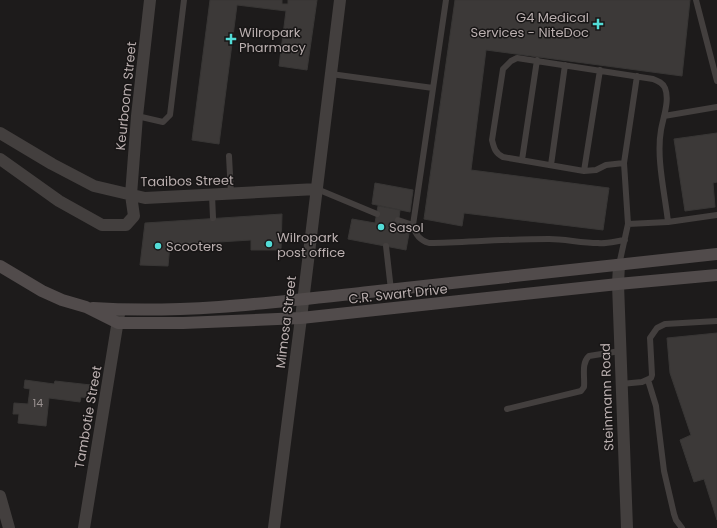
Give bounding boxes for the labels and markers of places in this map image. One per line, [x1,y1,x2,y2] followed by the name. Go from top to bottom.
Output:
[471,8,589,42] place label: G4 Medical Services - NiteDoc
[592,18,604,30] marker: G4 Medical Services - NiteDoc
[239,23,307,57] place label: Wilropark Pharmacy
[226,34,236,44] marker: Wilropark Pharmacy
[389,218,424,237] place label: Sasol
[376,222,386,232] marker: Sasol
[277,228,345,262] place label: Wilropark post office
[166,237,223,256] place label: Scooters
[264,239,274,249] marker: Wilropark post office
[153,241,163,251] marker: Scooters

